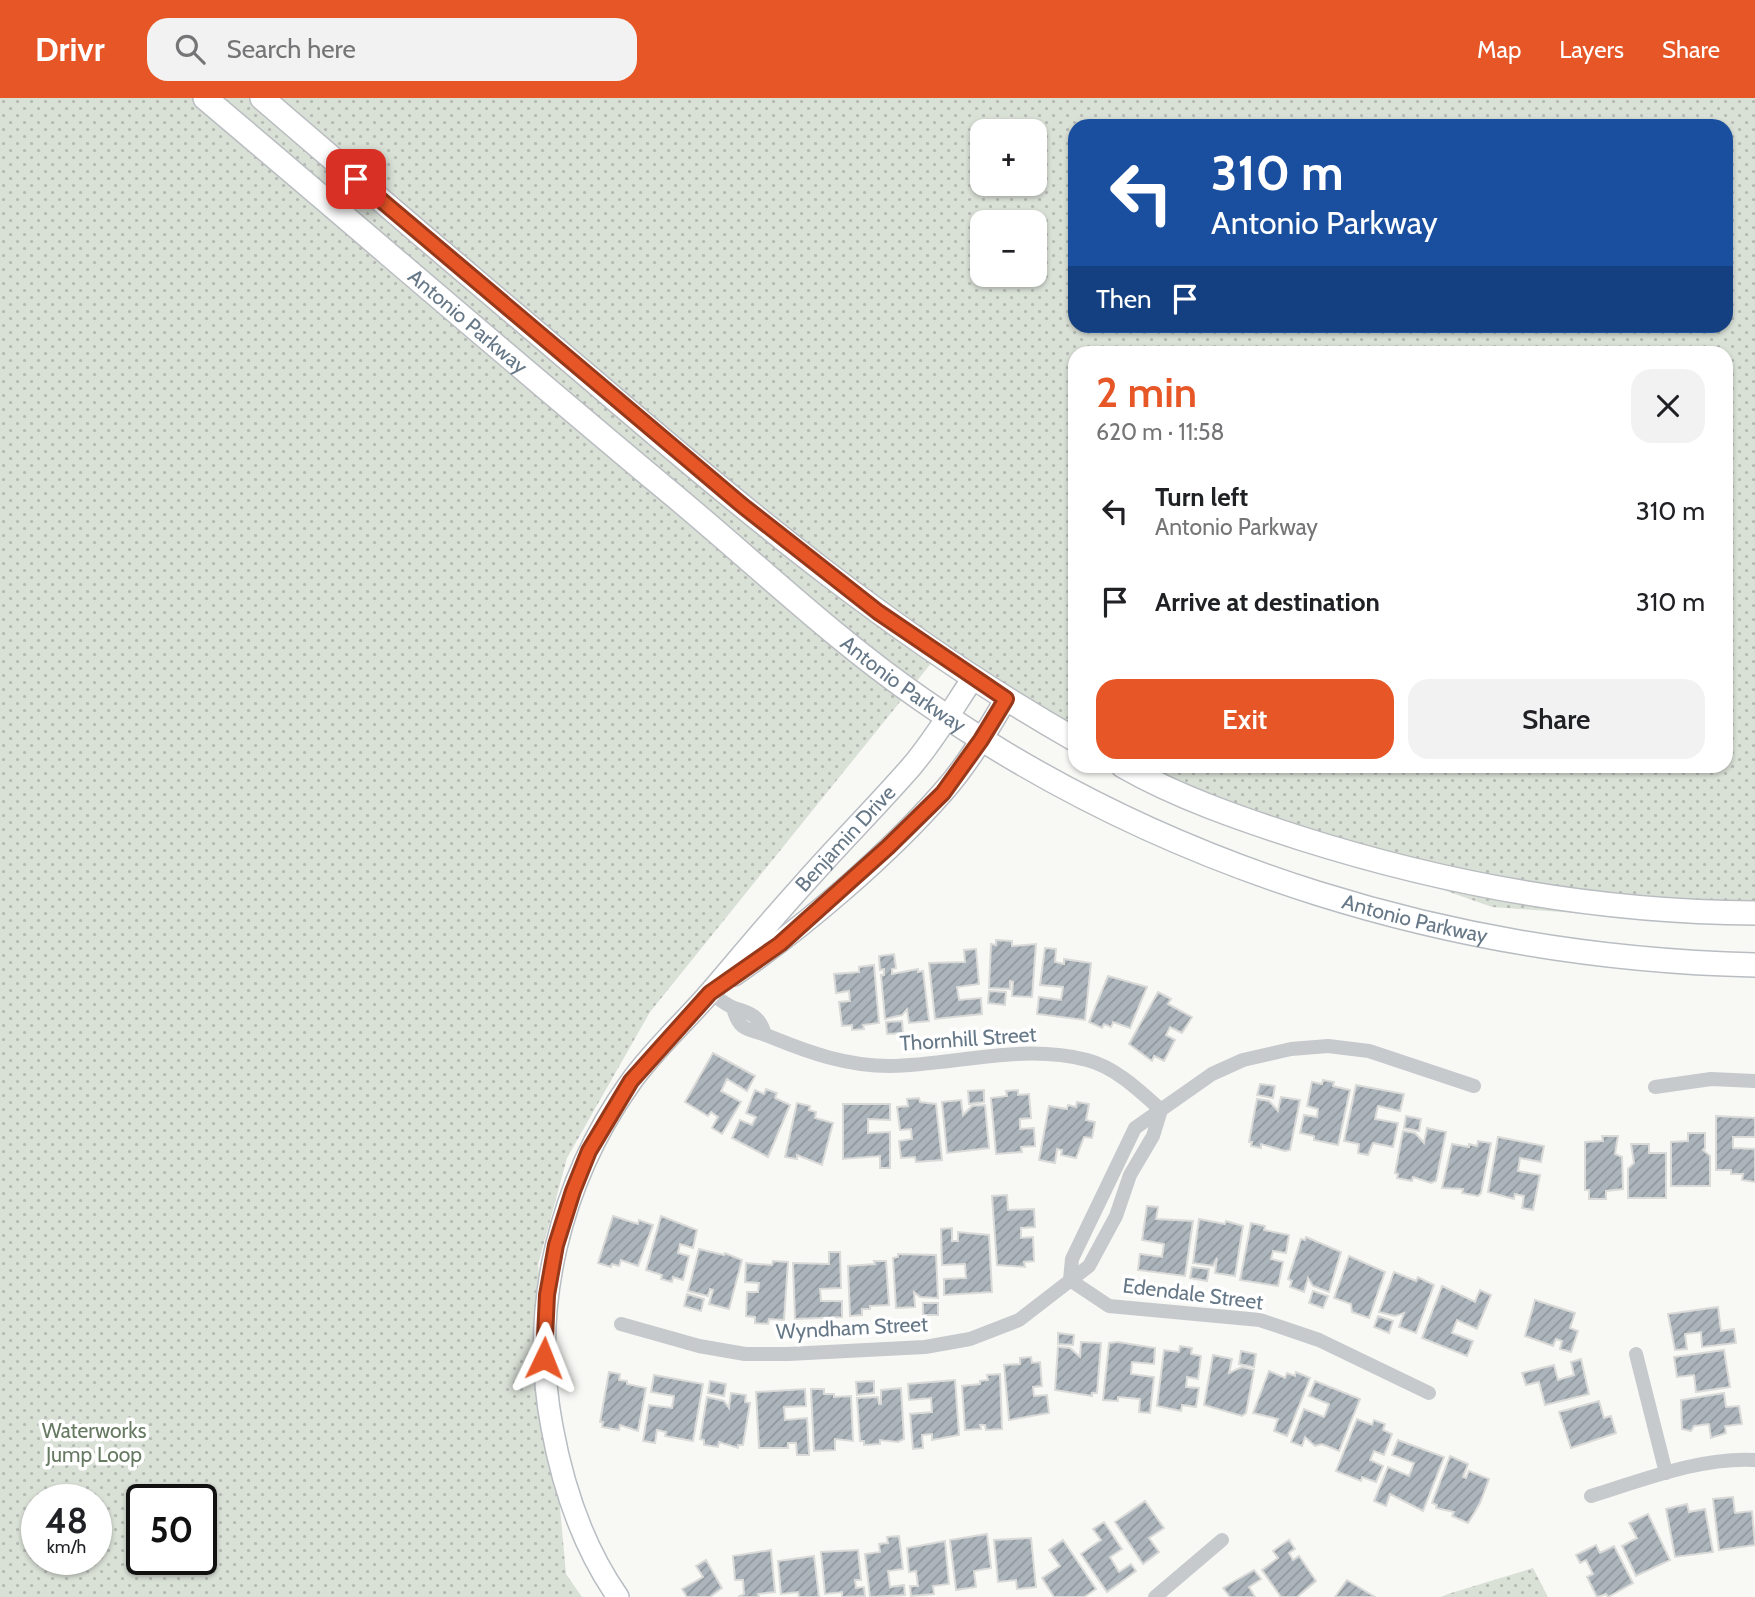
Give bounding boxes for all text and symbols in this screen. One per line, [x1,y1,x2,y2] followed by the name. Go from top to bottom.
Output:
[147,18,637,81] search box
[35,29,105,69] text: Drivr
[171,30,209,68] icon: search
[227,33,356,65] text: Search here
[1477,35,1521,64] text: Map
[1559,35,1624,64] text: Layers
[1662,35,1720,64] text: Share
[970,119,1047,287] map controls
[970,119,1047,196] button: +
[1211,143,1344,202] text: 310 m
[1096,147,1187,238] icon: left
[326,149,386,209] pin
[337,160,375,198] icon: arrive
[1211,203,1438,242] text: Antonio Parkway
[970,210,1047,287] button: −
[403,263,533,379] street label: Antonio Parkway
[1166,280,1204,318] icon: arrive
[1096,283,1152,315] text: Then
[1096,366,1197,418] text: 2 min
[1631,369,1705,443] button: close
[1096,418,1225,446] text: 620 m · 11:58
[1155,481,1248,513] text: Turn left
[1096,492,1134,530] icon: left
[1636,495,1705,527] text: 310 m
[1155,513,1318,541] text: Antonio Parkway
[1096,583,1134,621] icon: arrive
[1155,586,1380,618] text: Arrive at destination
[1636,586,1705,618] text: 310 m
[836,630,971,738] street label: Antonio Parkway
[1096,679,1394,759] button: Exit
[1408,679,1705,759] button: Share
[790,780,901,897] street label: Benjamin Drive
[1339,889,1490,948] street label: Antonio Parkway
[899,1021,1037,1056] street label: Thornhill Street
[1121,1272,1265,1315] street label: Edendale Street
[775,1311,929,1344] street label: Wyndham Street
[507,1321,581,1395] position arrow
[42,1418,147,1467] park label: Waterworks Jump Loop
[126,1484,217,1575] speed limit sign: 50
[45,1499,88,1542] text: 48
[47,1536,86,1558] text: km/h

